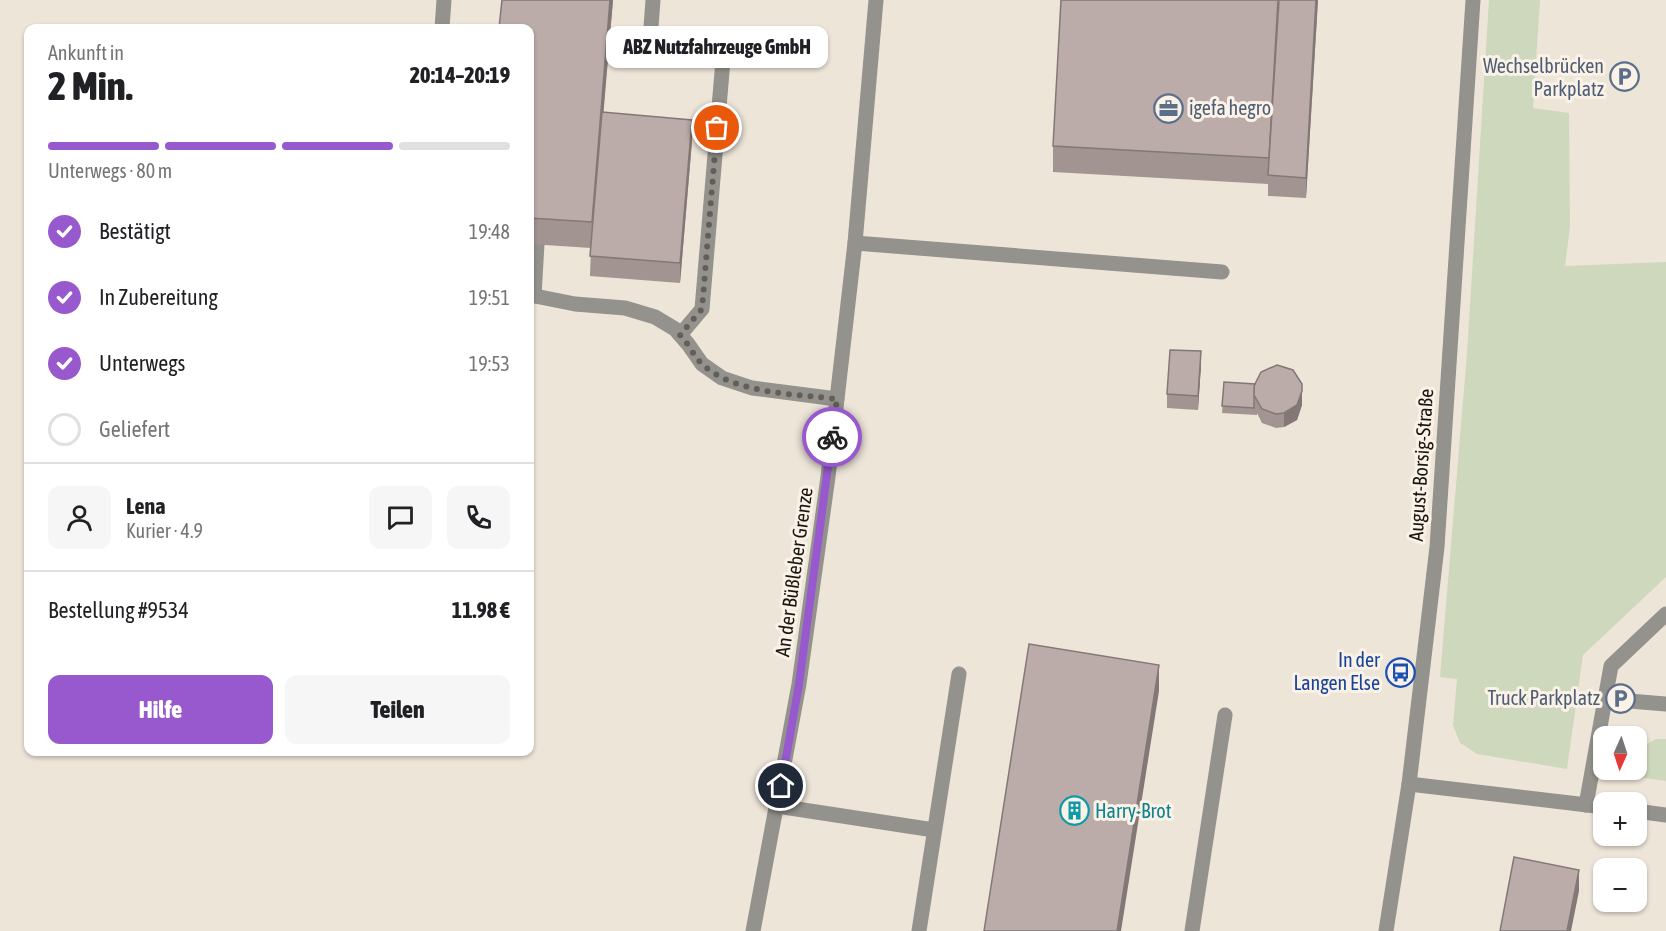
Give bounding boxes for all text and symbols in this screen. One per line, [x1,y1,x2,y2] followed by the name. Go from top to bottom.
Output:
[606,26,828,68] callout: ABZ Nutzfahrzeuge GmbH
[623,35,811,58] text: ABZ Nutzfahrzeuge GmbH
[48,41,124,64] text: Ankunft in
[1483,54,1604,100] place label: Wechselbrücken Parkplatz
[1609,61,1641,93] parking icon: Wechselbrücken Parkplatz
[410,62,510,88] text: 20:14–20:19
[48,64,133,108] text: 2 Min.
[1152,92,1184,124] office icon: igefa hegro
[1189,96,1271,119] place label: igefa hegro
[691,102,742,153] pin
[700,111,733,144] icon: bag
[48,159,172,182] text: Unterwegs · 80 m
[48,215,81,248] icon: check
[99,218,171,244] text: Bestätigt
[469,220,510,243] text: 19:48
[48,281,81,314] icon: check
[99,284,218,310] text: In Zubereitung
[469,286,510,309] text: 19:51
[48,347,81,380] icon: check
[99,350,185,376] text: Unterwegs
[469,352,510,375] text: 19:53
[1404,388,1437,542] street label: August-Borsig-Straße
[802,407,862,467] courier
[99,416,170,442] text: Geliefert
[816,421,849,454] icon: bike
[48,486,111,549] button: person
[369,486,432,549] button: chat
[447,486,510,549] button: phone
[770,486,817,658] street label: An der Büßleber Grenze
[126,493,165,519] text: Lena
[126,519,203,542] text: Kurier · 4.9
[48,597,189,623] text: Bestellung #9534
[452,597,510,623] text: 11.98 €
[1294,648,1381,694] place label: In der Langen Else
[1385,656,1417,688] bus stop icon: In der Langen Else
[48,675,273,744] button: Hilfe
[285,675,510,744] button: Teilen
[1605,682,1637,714] parking icon: Truck Parkplatz
[1487,686,1600,709] place label: Truck Parkplatz
[1593,726,1647,780] north arrow
[1593,726,1647,912] map controls
[755,760,806,811] pin
[764,769,797,802] icon: home
[1593,792,1647,846] button: +
[1058,795,1090,827] building icon: Harry-Brot
[1095,799,1172,822] place label: Harry-Brot
[1593,858,1647,912] button: −

